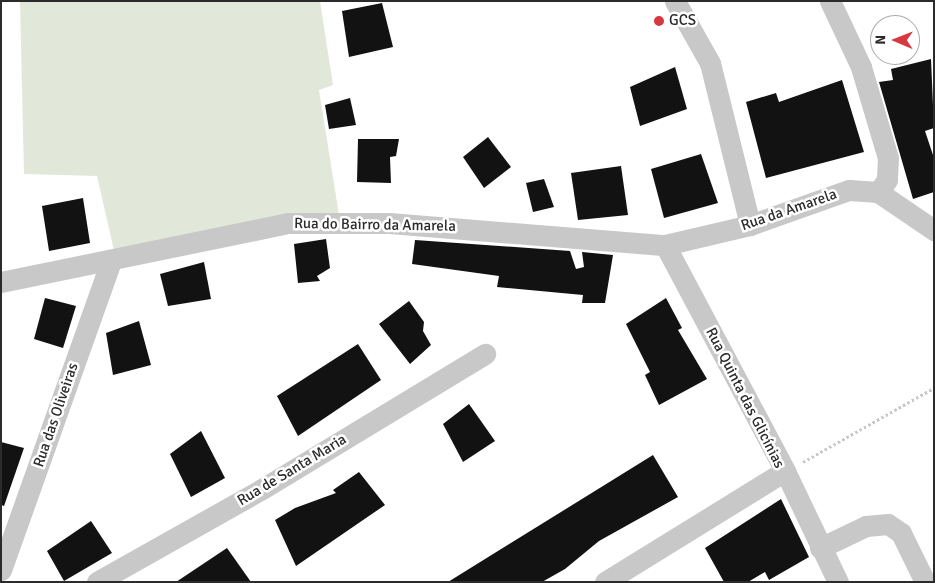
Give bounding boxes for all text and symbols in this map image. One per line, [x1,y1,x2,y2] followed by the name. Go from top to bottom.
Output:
[669,12,696,30] place label: GCS
[653,15,665,27] marker: GCS
[870,15,920,65] north arrow
[872,35,889,45] text: N
[739,185,839,235] street label: Rua da Amarela
[294,215,456,235] street label: Rua do Bairro da Amarela
[702,325,788,471] street label: Rua Quinta das Glicínias
[30,360,82,470] street label: Rua das Oliveiras
[234,430,350,510] street label: Rua de Santa Maria

